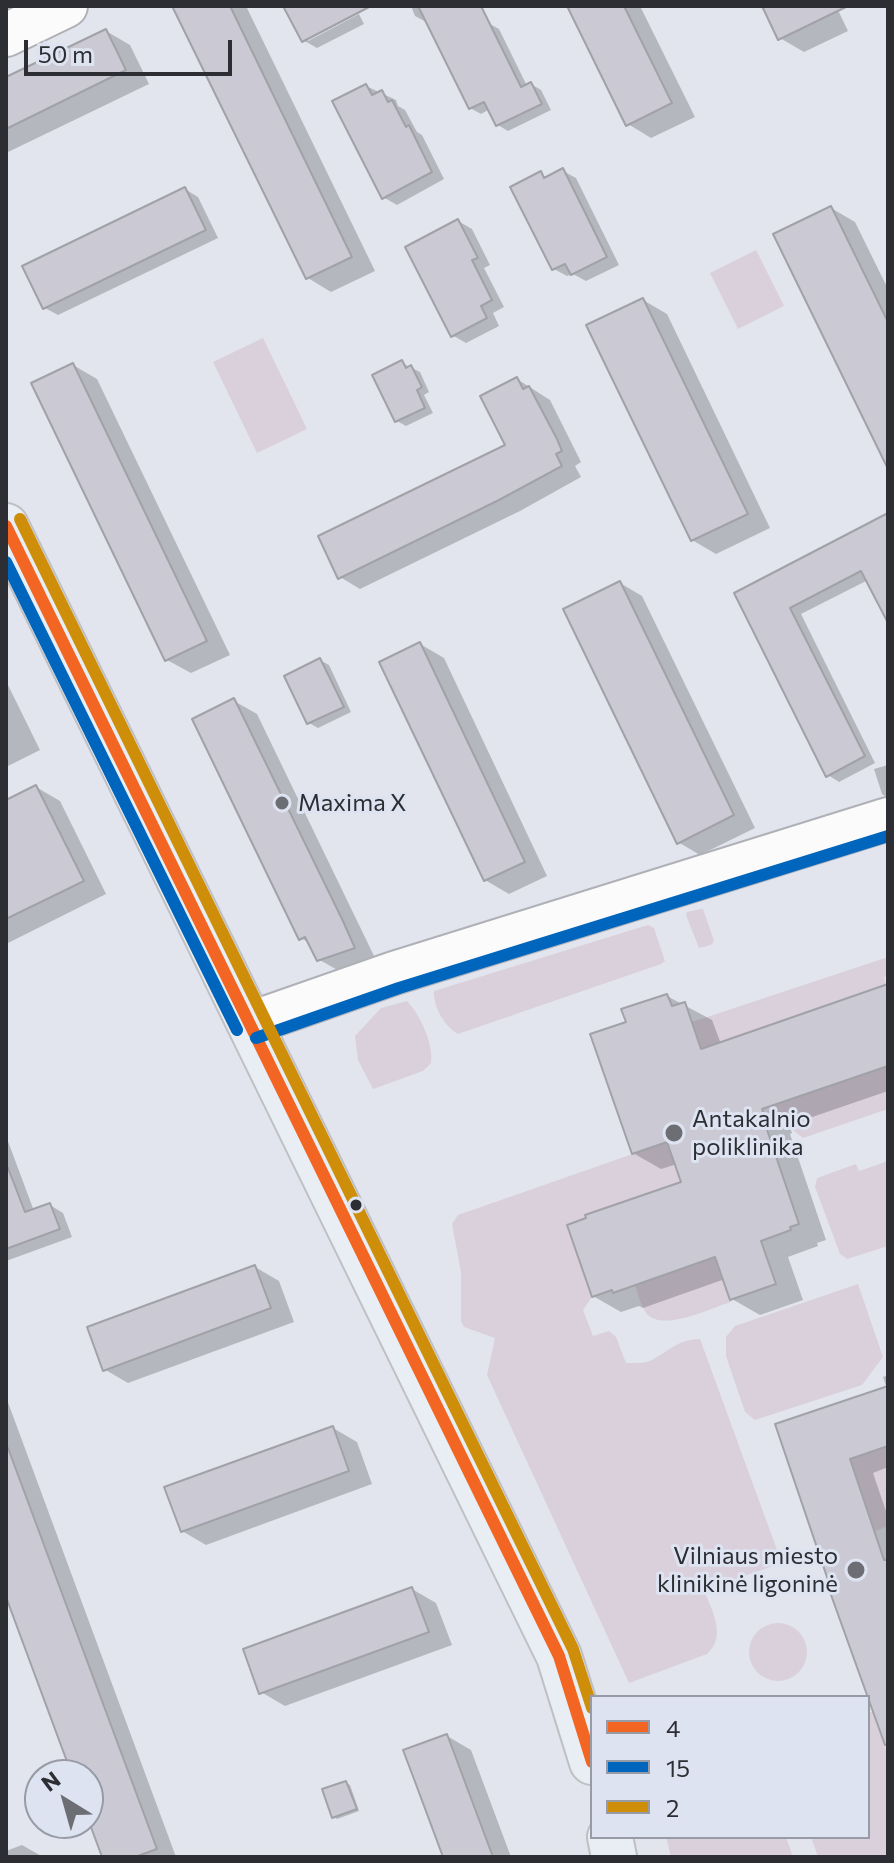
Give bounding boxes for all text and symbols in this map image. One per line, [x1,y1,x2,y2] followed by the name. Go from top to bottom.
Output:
[28,24,236,74] scale bar
[38,39,93,68] text: 50 m
[298,789,407,817] place label: Maxima X
[273,794,291,812] marker: Maxima X
[692,1105,811,1161] place label: Antakalnio poliklinika
[663,1122,685,1144] marker: Antakalnio poliklinika
[348,1197,364,1213] unlabelled marker
[657,1542,838,1598] place label: Vilniaus miesto klinikinė ligoninė
[845,1559,867,1581] marker: Vilniaus miesto klinikinė ligoninė
[590,1695,870,1839] legend
[666,1713,680,1742] text: 4
[666,1753,690,1782] text: 15
[24,1759,104,1839] north arrow
[36,1765,65,1797] text: N
[666,1793,679,1822] text: 2

